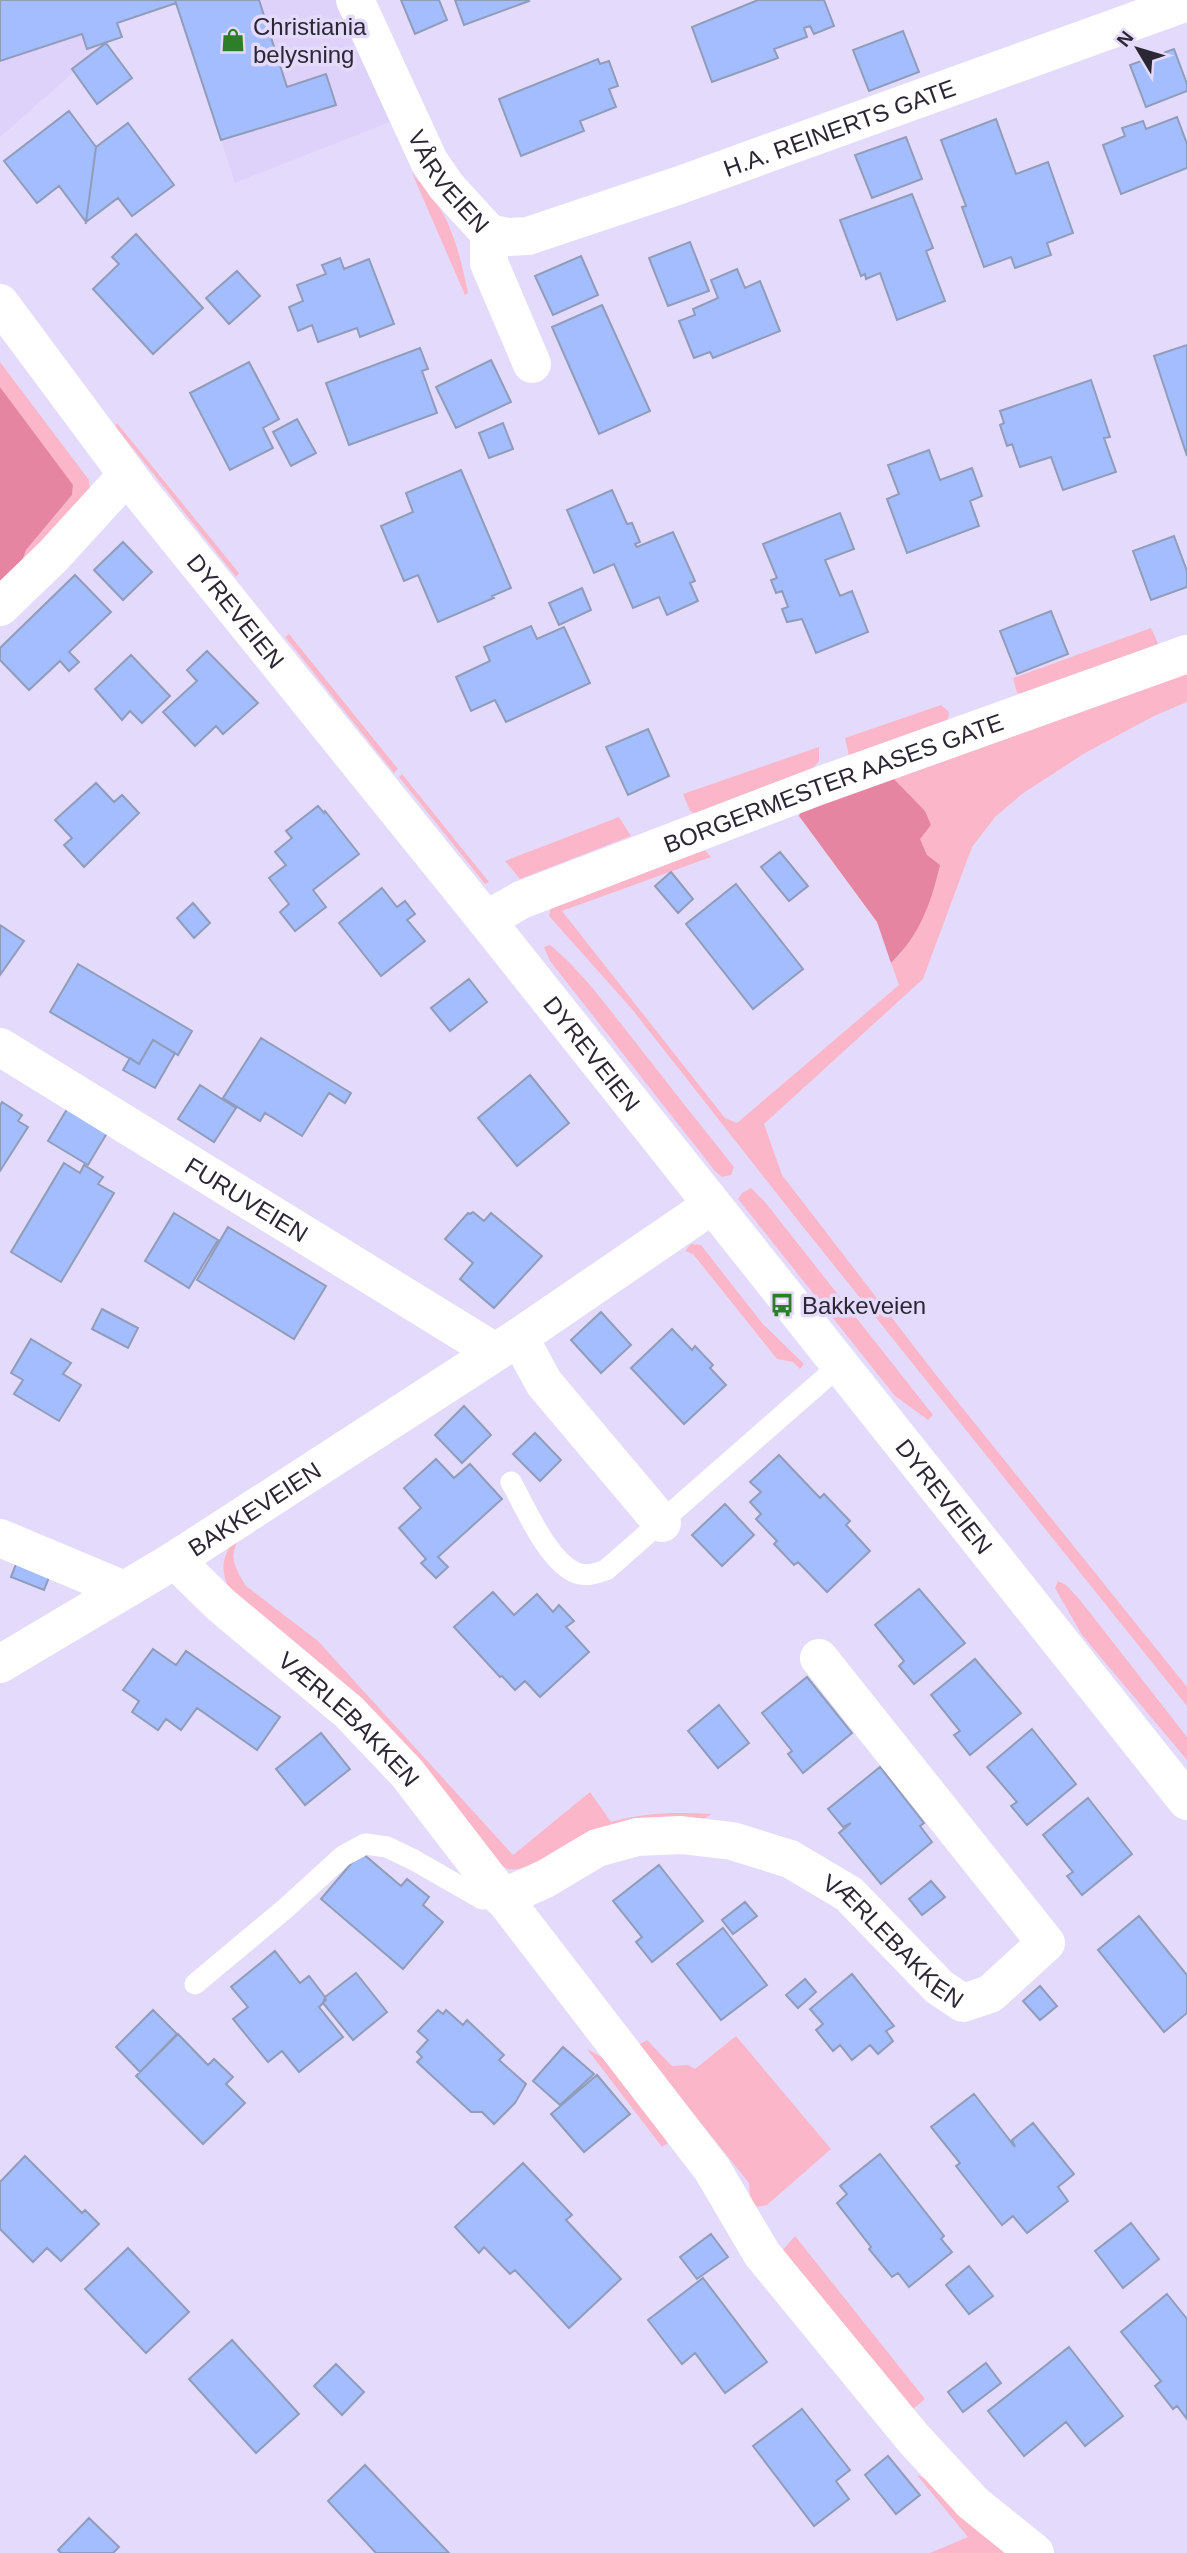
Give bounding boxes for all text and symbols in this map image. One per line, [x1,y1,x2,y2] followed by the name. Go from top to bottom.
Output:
[253,13,367,68] place label: Christiania belysning
[1103,14,1173,84] north arrow
[219,26,247,54] shop icon: Christiania belysning
[1112,27,1137,51] text: N
[720,73,959,182] street label: H.A. REINERTS GATE
[403,126,495,238] street label: VÅRVEIEN
[182,548,290,673] street label: DYREVEIEN
[660,708,1007,858] street label: BORGERMESTER AASES GATE
[538,991,646,1116] street label: DYREVEIEN
[181,1151,313,1247] street label: FURUVEIEN
[768,1291,796,1319] bus stop icon: Bakkeveien
[802,1292,926,1319] place label: Bakkeveien
[891,1434,998,1559] street label: DYREVEIEN
[183,1456,325,1561] street label: BAKKEVEIEN
[273,1646,425,1791] street label: VÆRLEBAKKEN
[818,1868,969,2013] street label: VÆRLEBAKKEN

